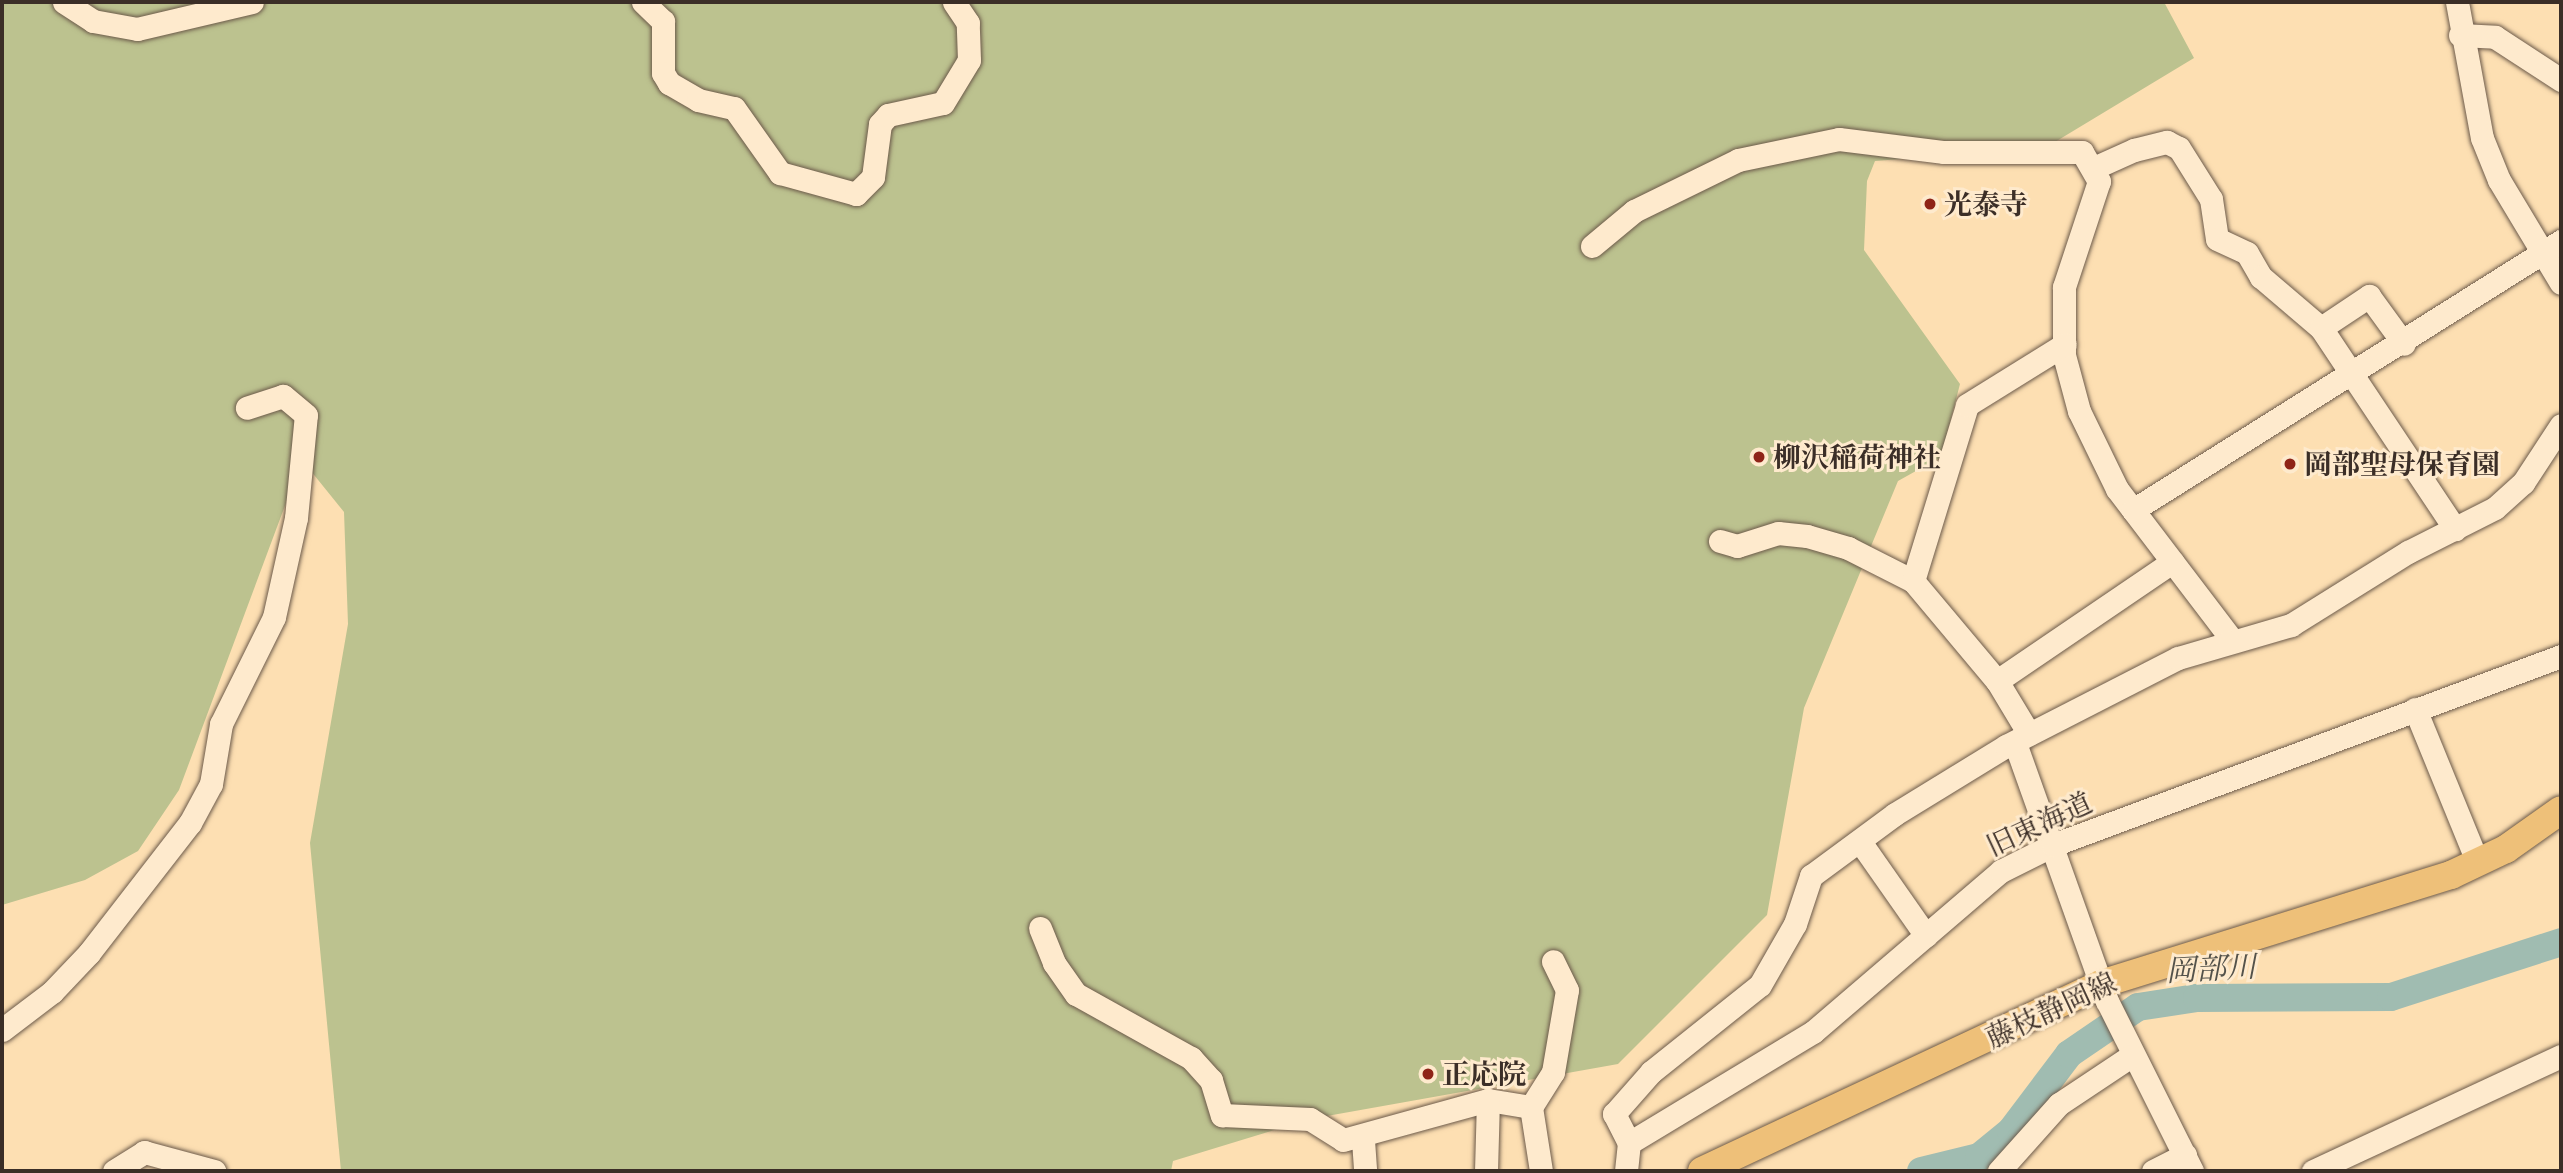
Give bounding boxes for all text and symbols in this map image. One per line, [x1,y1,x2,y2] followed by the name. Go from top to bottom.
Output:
[1944,187,2028,221] place label: 光泰寺
[1922,196,1938,212] marker: 光泰寺
[1773,440,1941,474] place label: 柳沢稲荷神社
[2304,447,2500,481] place label: 岡部聖母保育園
[1751,449,1767,465] marker: 柳沢稲荷神社
[2282,456,2298,472] marker: 岡部聖母保育園
[1981,785,2097,863] street label: 旧東海道
[2165,948,2257,988] water label: 岡部川
[1980,965,2122,1055] street label: 藤枝静岡線
[1442,1057,1526,1091] place label: 正応院
[1420,1066,1436,1082] marker: 正応院

